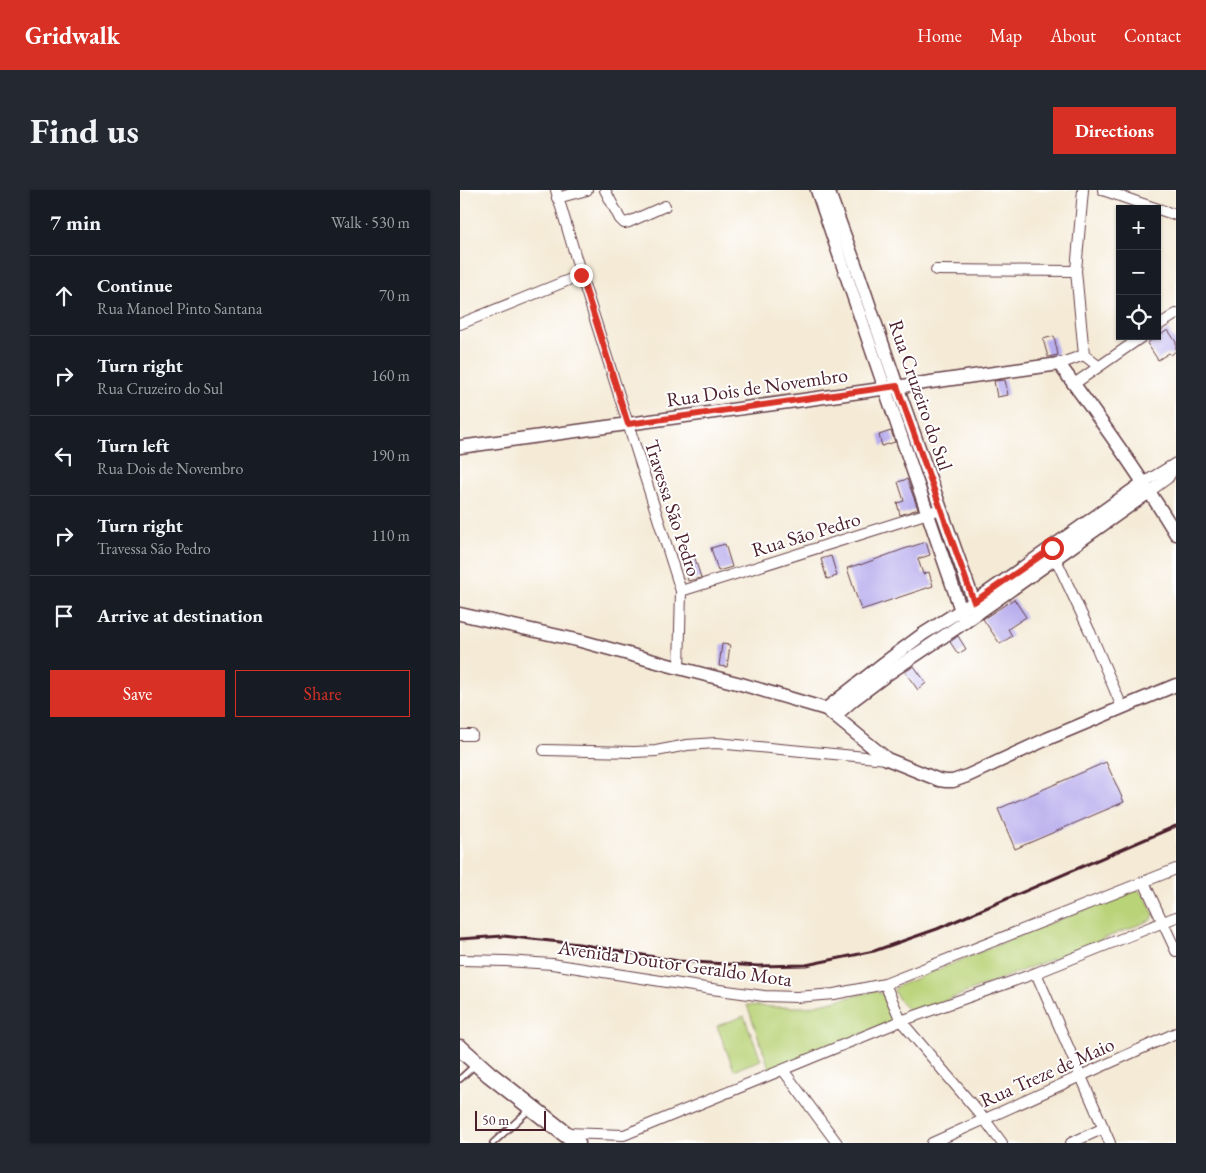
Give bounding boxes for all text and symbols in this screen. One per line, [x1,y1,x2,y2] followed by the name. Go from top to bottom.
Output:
[25,20,120,51] text: Gridwalk
[917,24,962,47] text: Home
[990,24,1022,47] text: Map
[1050,24,1096,47] text: About
[1124,24,1181,47] text: Contact
[1053,107,1176,154] button: Directions
[30,108,139,153] text: Find us
[1116,205,1161,340] map controls
[1116,205,1161,250] button: +
[50,209,101,236] text: 7 min
[331,212,410,233] text: Walk · 530 m
[1116,250,1161,295] button: −
[570,264,593,287] route end
[97,273,172,298] text: Continue
[50,282,78,310] icon: ahead
[379,285,410,306] text: 70 m
[1116,295,1161,340] button: locate
[97,298,262,319] text: Rua Manoel Pinto Santana
[883,316,959,474] street label: Rua Cruzeiro do Sul
[97,353,183,378] text: Turn right
[665,361,850,413] street label: Rua Dois de Novembro
[50,362,78,390] icon: right
[371,365,410,386] text: 160 m
[97,378,223,399] text: Rua Cruzeiro do Sul
[97,433,169,458] text: Turn left
[639,436,707,580] street label: Travessa São Pedro
[50,442,78,470] icon: left
[371,445,410,466] text: 190 m
[97,458,243,479] text: Rua Dois de Novembro
[748,505,864,563] street label: Rua São Pedro
[97,513,183,538] text: Turn right
[50,522,78,550] icon: right
[371,525,410,546] text: 110 m
[1041,537,1064,560] route start
[97,538,211,559] text: Travessa São Pedro
[50,602,78,630] icon: arrive
[97,603,263,628] text: Arrive at destination
[50,670,225,717] button: Save
[235,670,410,717] button: Share
[555,934,794,992] street label: Avenida Doutor Geraldo Mota
[976,1031,1118,1113] street label: Rua Treze de Maio
[475,1108,546,1131] scale bar
[482,1111,509,1129] text: 50 m

